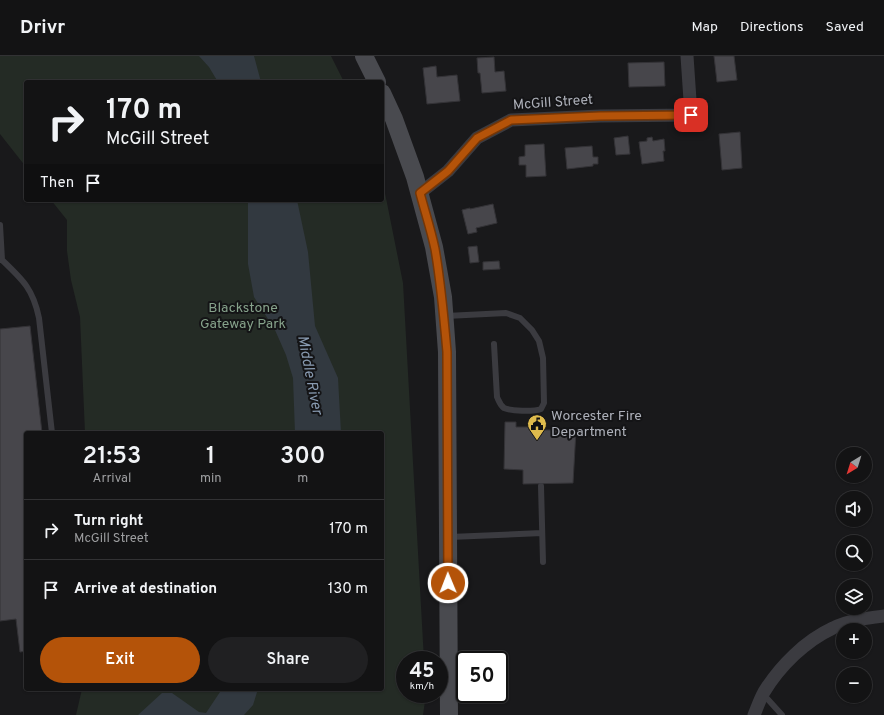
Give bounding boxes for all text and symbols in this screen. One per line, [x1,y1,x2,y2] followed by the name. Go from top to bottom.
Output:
[20,16,65,40] text: Drivr
[692,19,718,36] text: Map
[740,19,804,36] text: Directions
[826,19,864,36] text: Saved
[512,92,594,114] street label: McGill Street
[106,93,182,129] text: 170 m
[40,96,92,148] icon: right
[674,98,708,132] pin
[680,104,702,126] icon: arrive
[106,128,209,151] text: McGill Street
[82,172,104,194] icon: arrive
[40,174,74,193] text: Then
[200,300,286,333] park label: Blackstone Gateway Park
[292,334,326,418] water label: Middle River
[551,408,642,441] place label: Worcester Fire Department
[526,413,548,441] public building icon: Worcester Fire Department
[83,442,141,472] text: 21:53
[206,442,215,472] text: 1
[280,442,325,472] text: 300
[836,447,872,483] north arrow
[836,447,872,703] map controls
[93,471,131,487] text: Arrival
[200,471,222,487] text: min
[297,471,308,487] text: m
[836,491,872,527] button: sound
[74,512,143,531] text: Turn right
[40,519,62,541] icon: right
[329,520,368,539] text: 170 m
[74,531,149,547] text: McGill Street
[836,535,872,571] button: search
[427,562,469,604] position arrow
[40,579,62,601] icon: arrive
[836,579,872,615] button: layers
[74,580,217,599] text: Arrive at destination
[328,580,368,599] text: 130 m
[836,623,872,659] button: +
[40,637,200,683] button: Exit
[208,637,368,683] button: Share
[456,651,508,703] speed limit sign: 50
[409,659,435,685] text: 45
[836,667,872,703] button: −
[410,680,434,693] text: km/h

